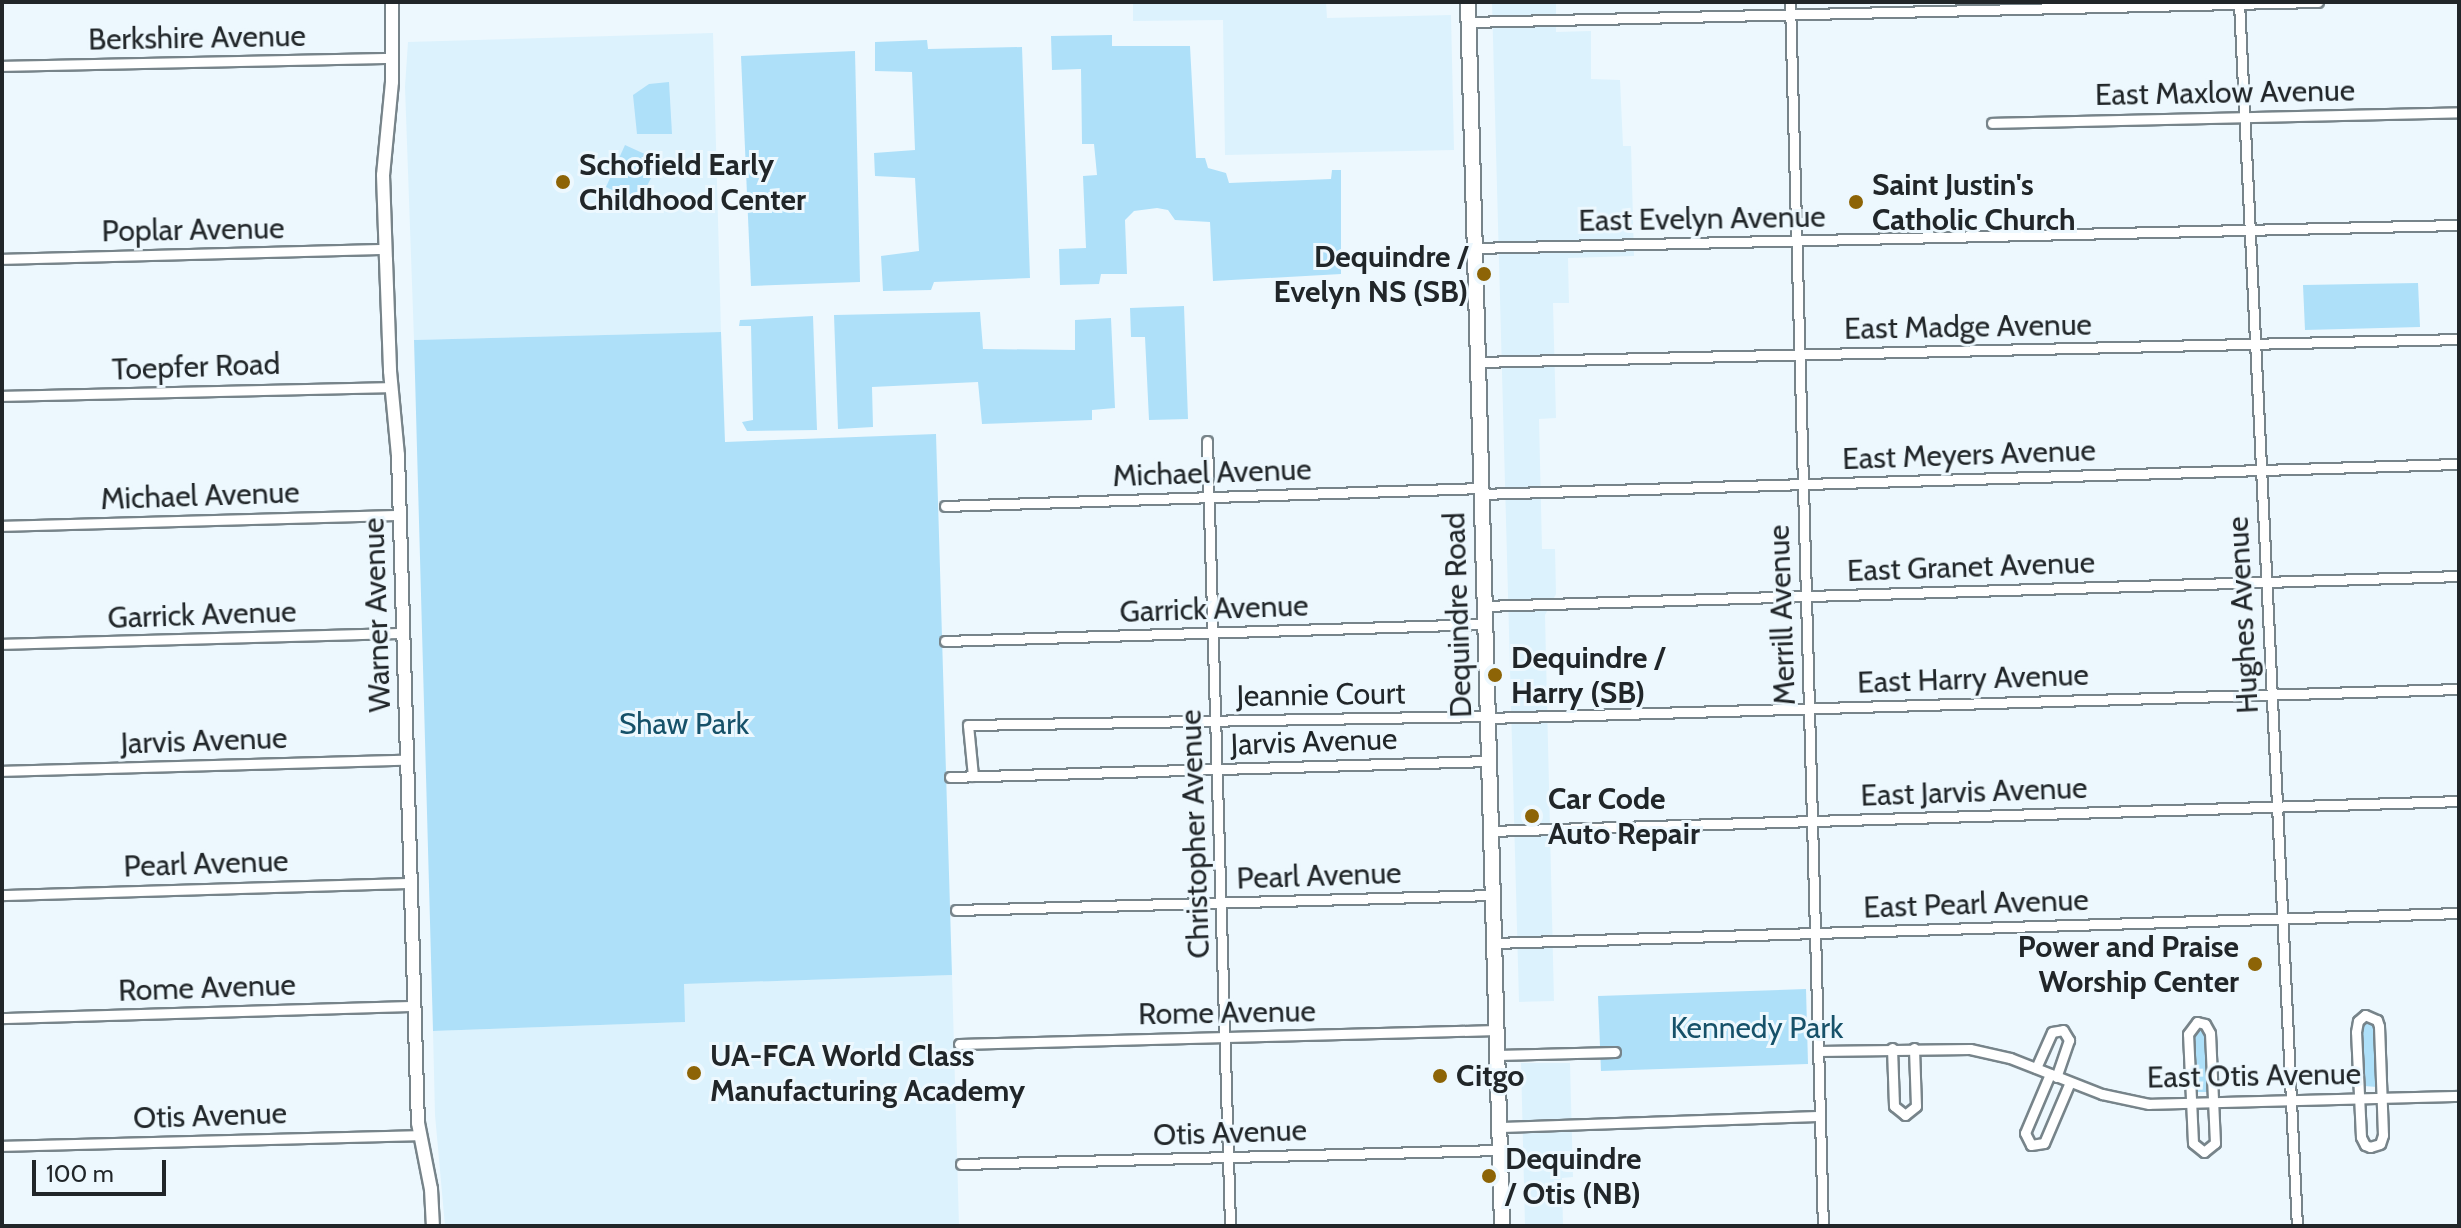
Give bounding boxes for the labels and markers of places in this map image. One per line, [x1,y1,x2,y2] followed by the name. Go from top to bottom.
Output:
[579,147,806,218] place label: Schofield Early Childhood Center
[1872,167,2075,238] place label: Saint Justin's Catholic Church
[554,173,572,191] marker: Schofield Early Childhood Center
[1847,193,1865,211] marker: Saint Justin's Catholic Church
[1273,239,1468,310] place label: Dequindre / Evelyn NS (SB)
[1475,265,1493,283] marker: Dequindre / Evelyn NS (SB)
[1511,640,1665,710] place label: Dequindre / Harry (SB)
[1486,666,1504,684] marker: Dequindre / Harry (SB)
[1548,781,1700,852] place label: Car Code Auto Repair
[1523,807,1541,825] marker: Car Code Auto Repair
[2018,929,2239,1000] place label: Power and Praise Worship Center
[2246,955,2264,973] marker: Power and Praise Worship Center
[710,1038,1025,1108] place label: UA-FCA World Class Manufacturing Academy
[1456,1058,1524,1094] place label: Citgo
[685,1064,703,1082] marker: UA-FCA World Class Manufacturing Academy
[1431,1067,1449,1085] marker: Citgo
[1505,1141,1642,1212] place label: Dequindre / Otis (NB)
[1480,1167,1498,1185] marker: Dequindre / Otis (NB)

